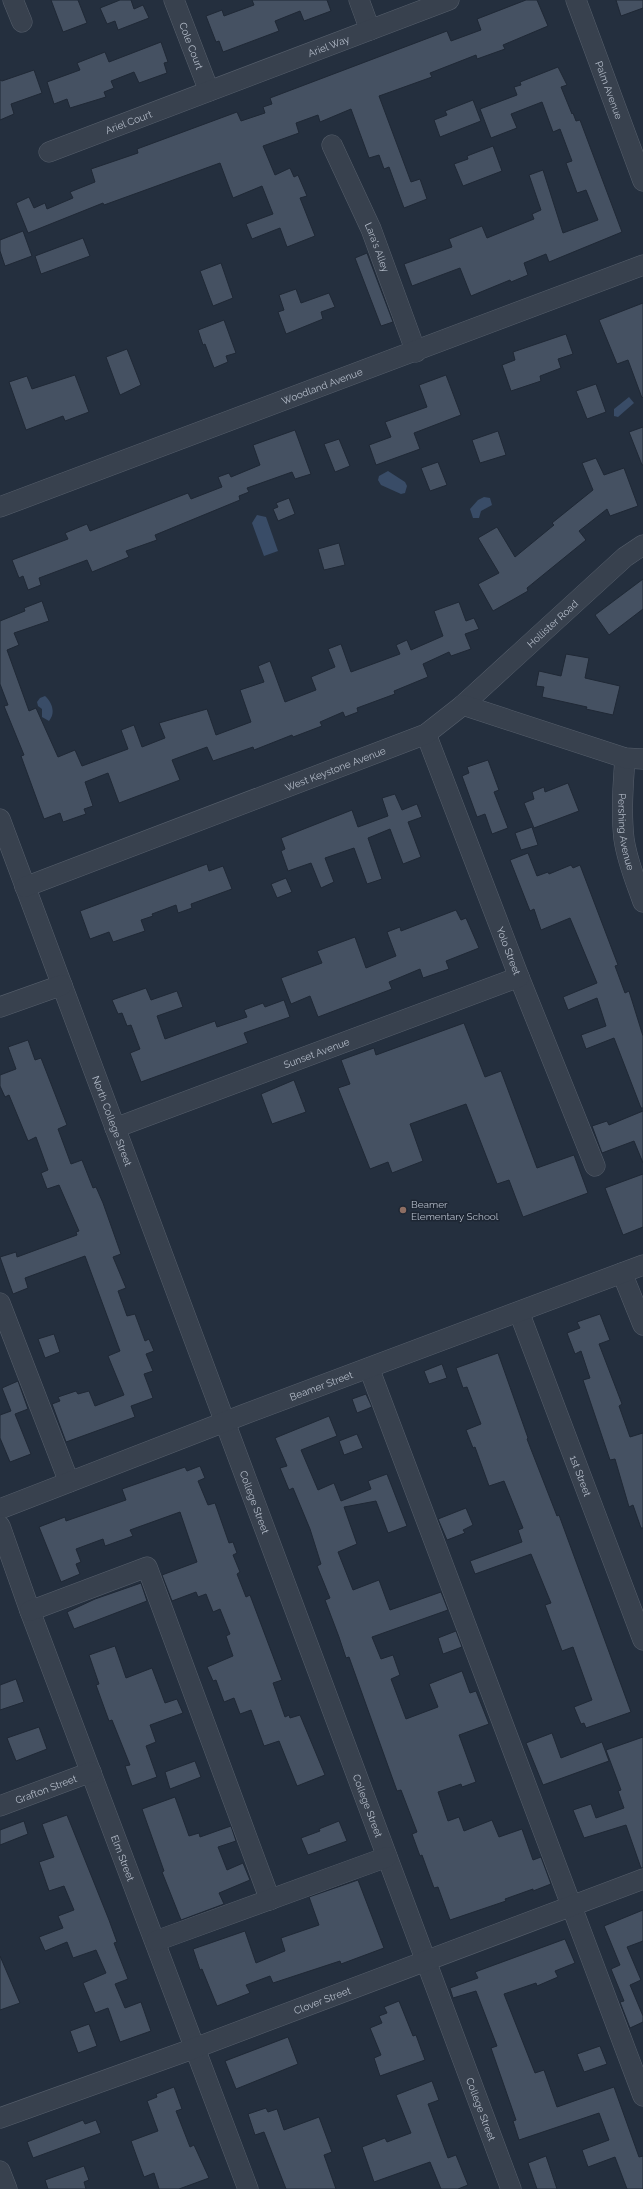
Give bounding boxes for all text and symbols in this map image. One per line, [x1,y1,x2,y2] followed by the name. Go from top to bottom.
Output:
[178,21,206,71] street label: Cole Court
[306,33,351,59] street label: Ariel Way
[594,60,625,121] street label: Palm Avenue
[104,108,154,136] street label: Ariel Court
[363,220,392,274] street label: Lara's Alley
[280,366,364,406] street label: Woodland Avenue
[525,597,580,649] street label: Hollister Road
[283,744,387,793] street label: West Keystone Avenue
[617,793,637,872] street label: Pershing Avenue
[495,925,523,977] street label: Yolo Street
[282,1035,351,1070] street label: Sunset Avenue
[91,1074,135,1168] street label: North College Street
[411,1199,499,1222] place label: Beamer Elementary School
[398,1205,408,1215] marker: Beamer Elementary School
[288,1368,355,1402] street label: Beamer Street
[568,1454,594,1498] street label: 1st Street
[238,1469,272,1536] street label: College Street
[14,1772,79,1805] street label: Grafton Street
[351,1772,385,1839] street label: College Street
[109,1833,137,1883] street label: Elm Street
[292,1984,353,2016] street label: Clover Street
[464,2076,498,2143] street label: College Street

